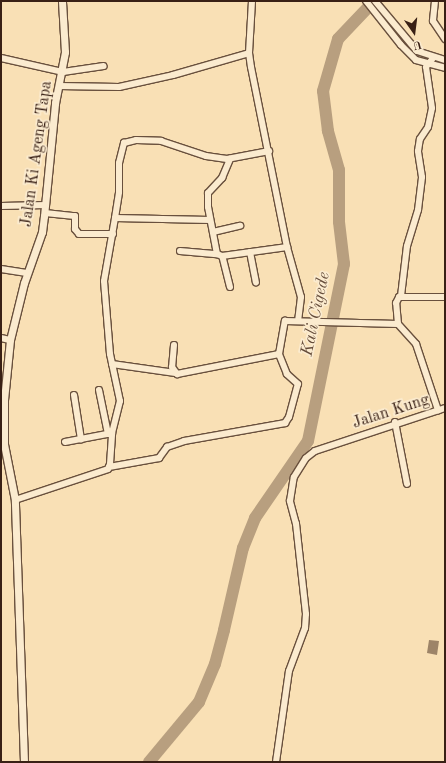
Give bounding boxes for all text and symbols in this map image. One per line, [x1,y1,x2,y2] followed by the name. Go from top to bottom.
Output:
[394,12,434,52] north arrow
[411,38,423,51] text: U
[17,80,57,228] street label: Jalan Ki Ageng Tapa
[297,270,335,358] water label: Kali Cigede
[350,391,432,433] street label: Jalan Kung

